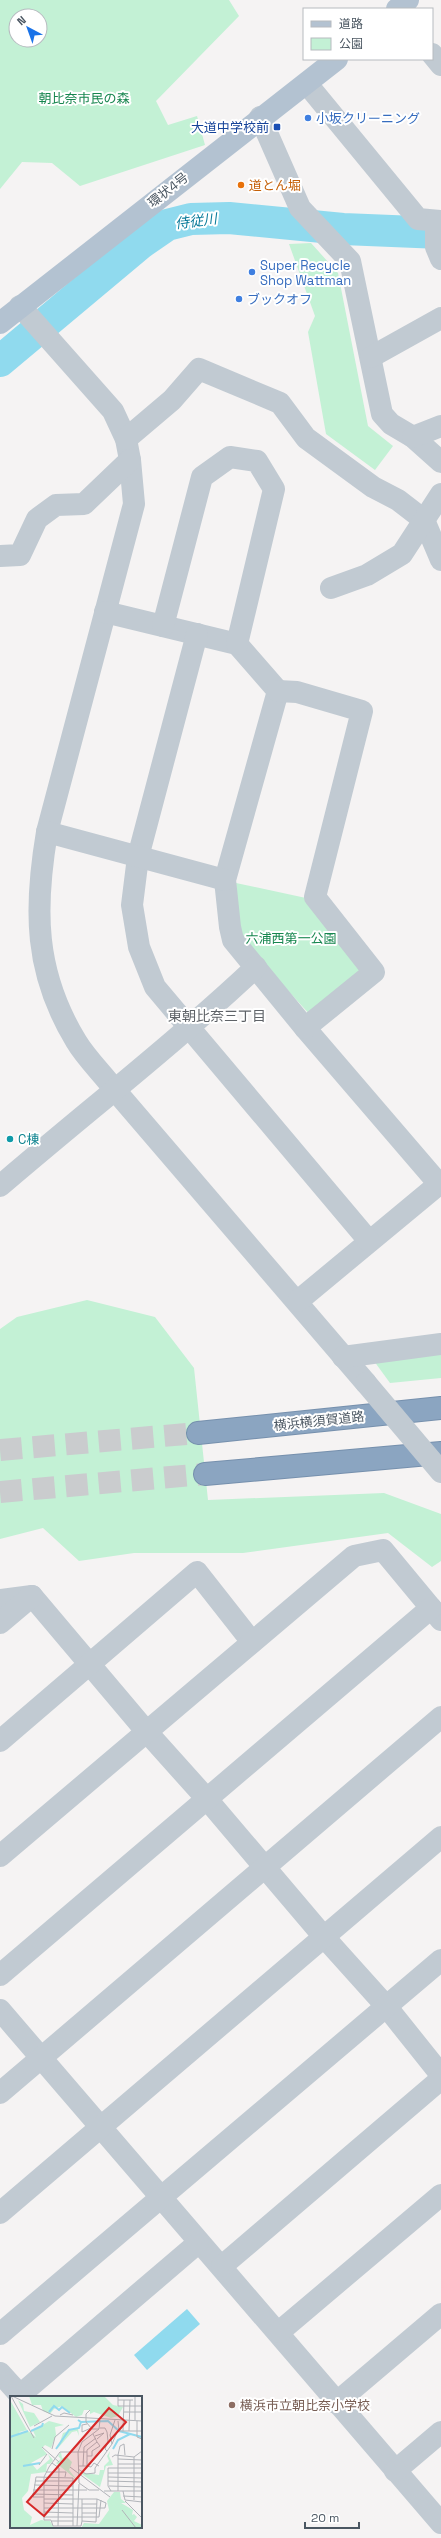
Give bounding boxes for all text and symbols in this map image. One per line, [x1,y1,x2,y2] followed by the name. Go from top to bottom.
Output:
[8,8,48,48] north arrow
[303,8,433,60] legend
[14,13,29,28] text: N
[339,16,363,32] text: 道路
[339,36,363,52] text: 公園
[38,90,130,107] park label: 朝比奈市民の森
[316,110,420,127] place label: 小坂クリーニング
[303,113,313,123] marker: 小坂クリーニング
[191,119,269,136] place label: 大道中学校前
[272,122,282,132] marker: 大道中学校前
[144,169,192,211] street label: 環状4号
[249,177,301,194] place label: 道とん堀
[236,180,246,190] marker: 道とん堀
[174,209,220,232] water label: 侍従川
[260,257,351,289] place label: Super Recycle Shop Wattman
[247,267,257,277] marker: Super Recycle Shop Wattman
[247,291,312,308] place label: ブックオフ
[234,294,244,304] marker: ブックオフ
[245,930,337,947] park label: 六浦西第一公園
[168,1007,266,1025] district label: 東朝比奈三丁目
[18,1131,39,1148] place label: C棟
[5,1134,15,1144] marker: C棟
[273,1408,365,1434] street label: 横浜横須賀道路
[10,2396,142,2528] inset map
[240,2397,370,2414] place label: 横浜市立朝比奈小学校
[227,2400,237,2410] marker: 横浜市立朝比奈小学校
[305,2504,359,2530] scale bar
[311,2510,339,2526] text: 20 m

